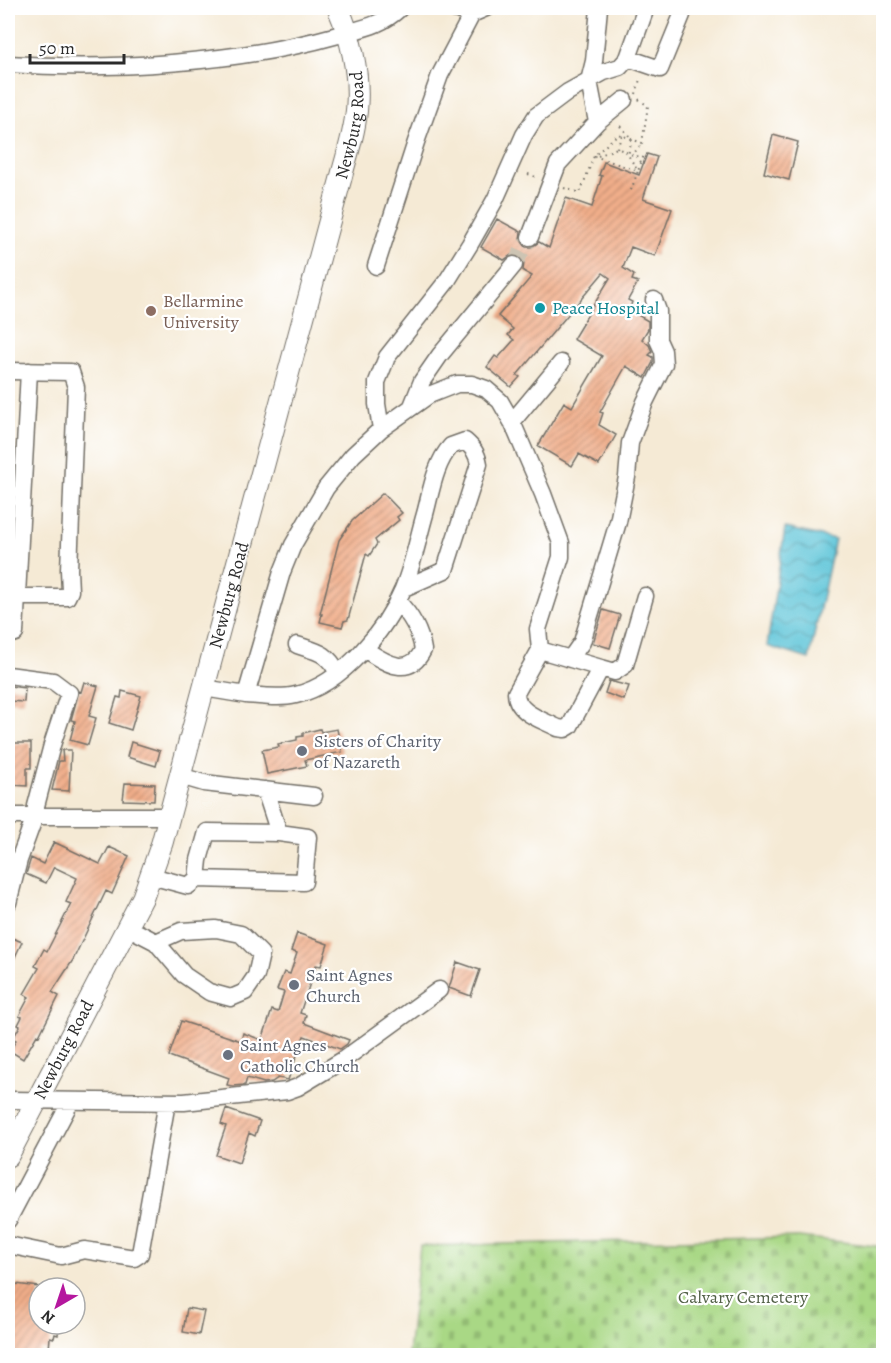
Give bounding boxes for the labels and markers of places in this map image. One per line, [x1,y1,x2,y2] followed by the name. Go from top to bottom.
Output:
[163,289,244,334] place label: Bellarmine University
[552,296,660,320] place label: Peace Hospital
[533,301,547,315] marker: Peace Hospital
[144,304,158,318] marker: Bellarmine University
[314,729,442,774] place label: Sisters of Charity of Nazareth
[295,744,309,758] marker: Sisters of Charity of Nazareth
[306,963,393,1008] place label: Saint Agnes Church
[287,978,301,992] marker: Saint Agnes Church
[240,1033,360,1078] place label: Saint Agnes Catholic Church
[221,1048,235,1062] marker: Saint Agnes Catholic Church

